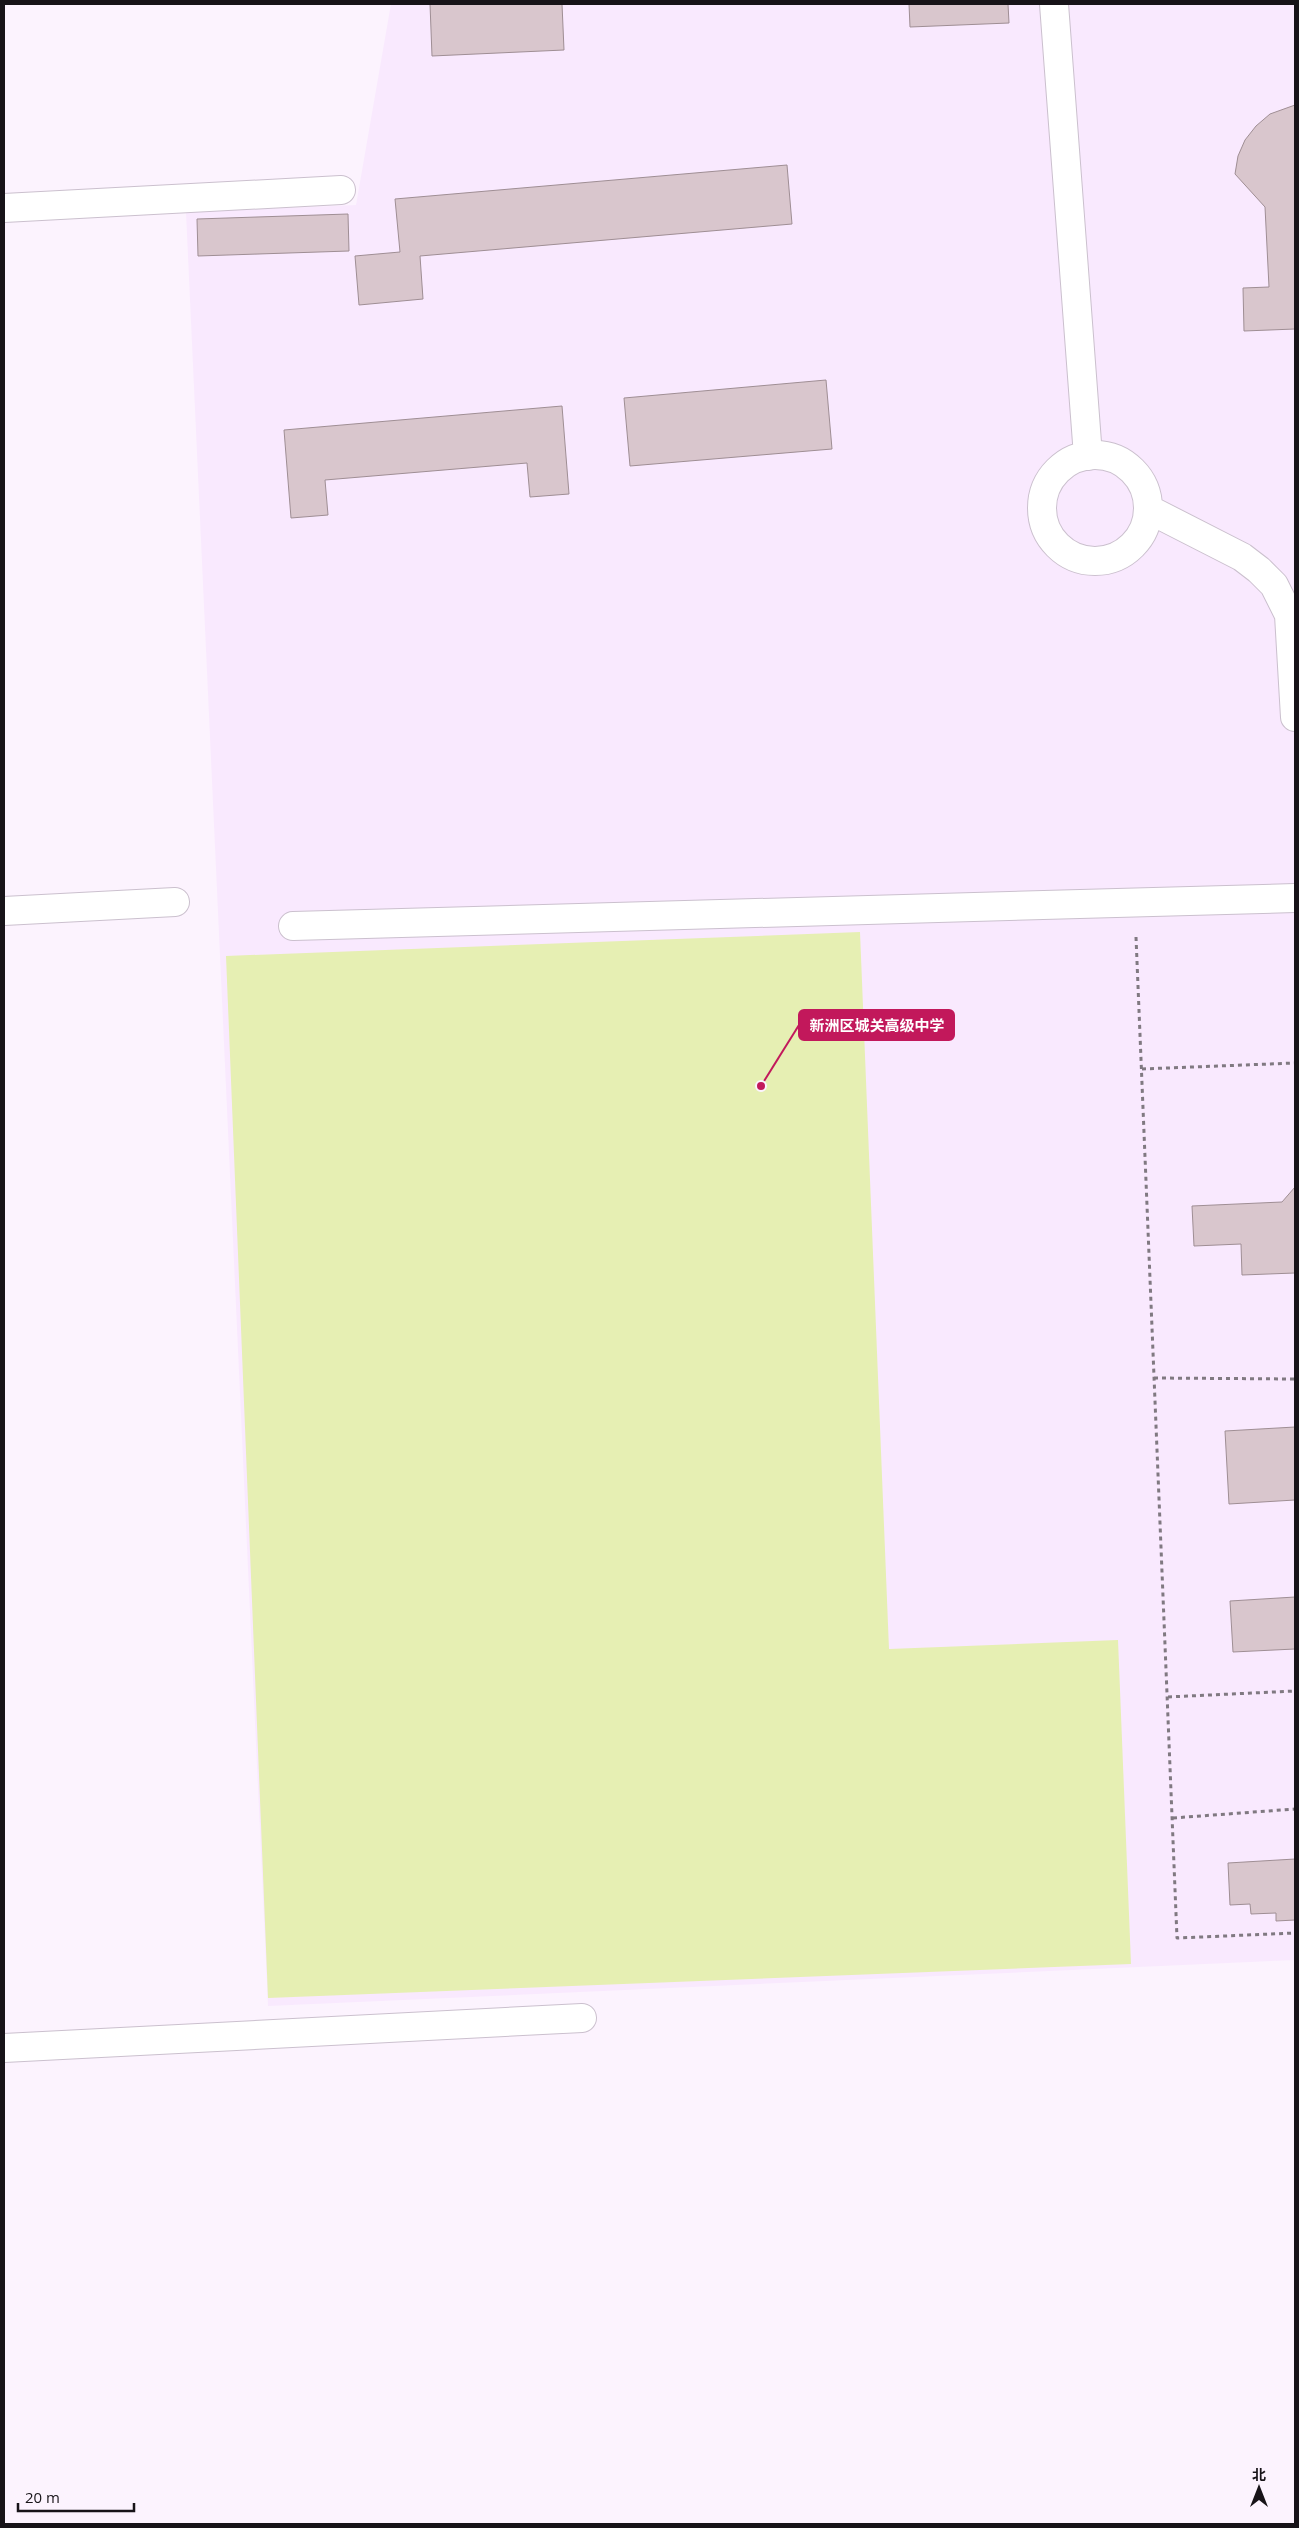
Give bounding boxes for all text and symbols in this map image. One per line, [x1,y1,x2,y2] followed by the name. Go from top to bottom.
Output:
[799,1010,954,1040] callout: 新洲区城关高级中学
[809,1015,945,1035] text: 新洲区城关高级中学
[1234,2463,1284,2513] north arrow
[1252,2465,1266,2484] text: 北
[18,2480,134,2512] scale bar
[25,2487,60,2507] text: 20 m

